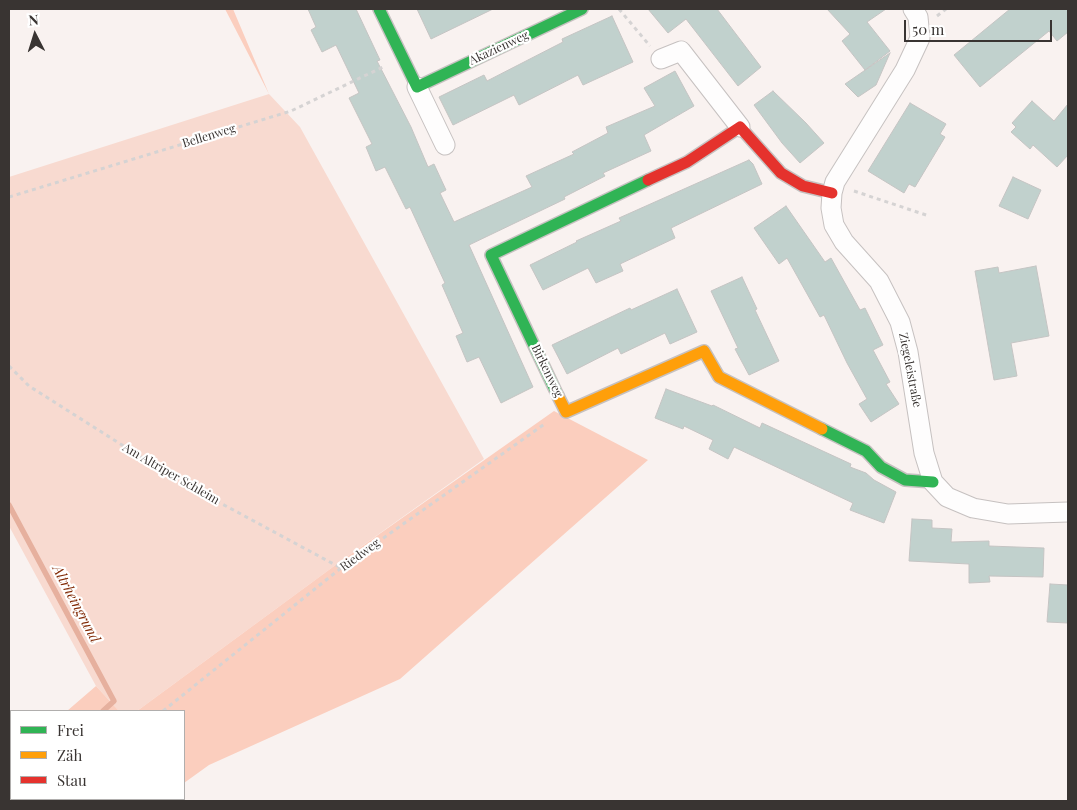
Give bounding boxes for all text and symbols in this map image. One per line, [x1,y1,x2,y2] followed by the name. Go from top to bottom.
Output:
[10,10,60,60] north arrow
[28,10,40,29] text: N
[907,10,1054,42] scale bar
[912,19,944,39] text: 50 m
[467,28,531,68] street label: Akazienweg
[181,121,237,151] street label: Bellenweg
[896,331,924,409] street label: Ziegeleistraße
[528,342,566,400] street label: Birkenweg
[120,440,222,508] street label: Am Altriper Schleim
[337,536,383,574] street label: Riedweg
[49,562,103,646] water label: Altrheingrund
[10,710,185,800] legend
[57,720,84,740] text: Frei
[57,745,82,765] text: Zäh
[57,770,87,790] text: Stau

